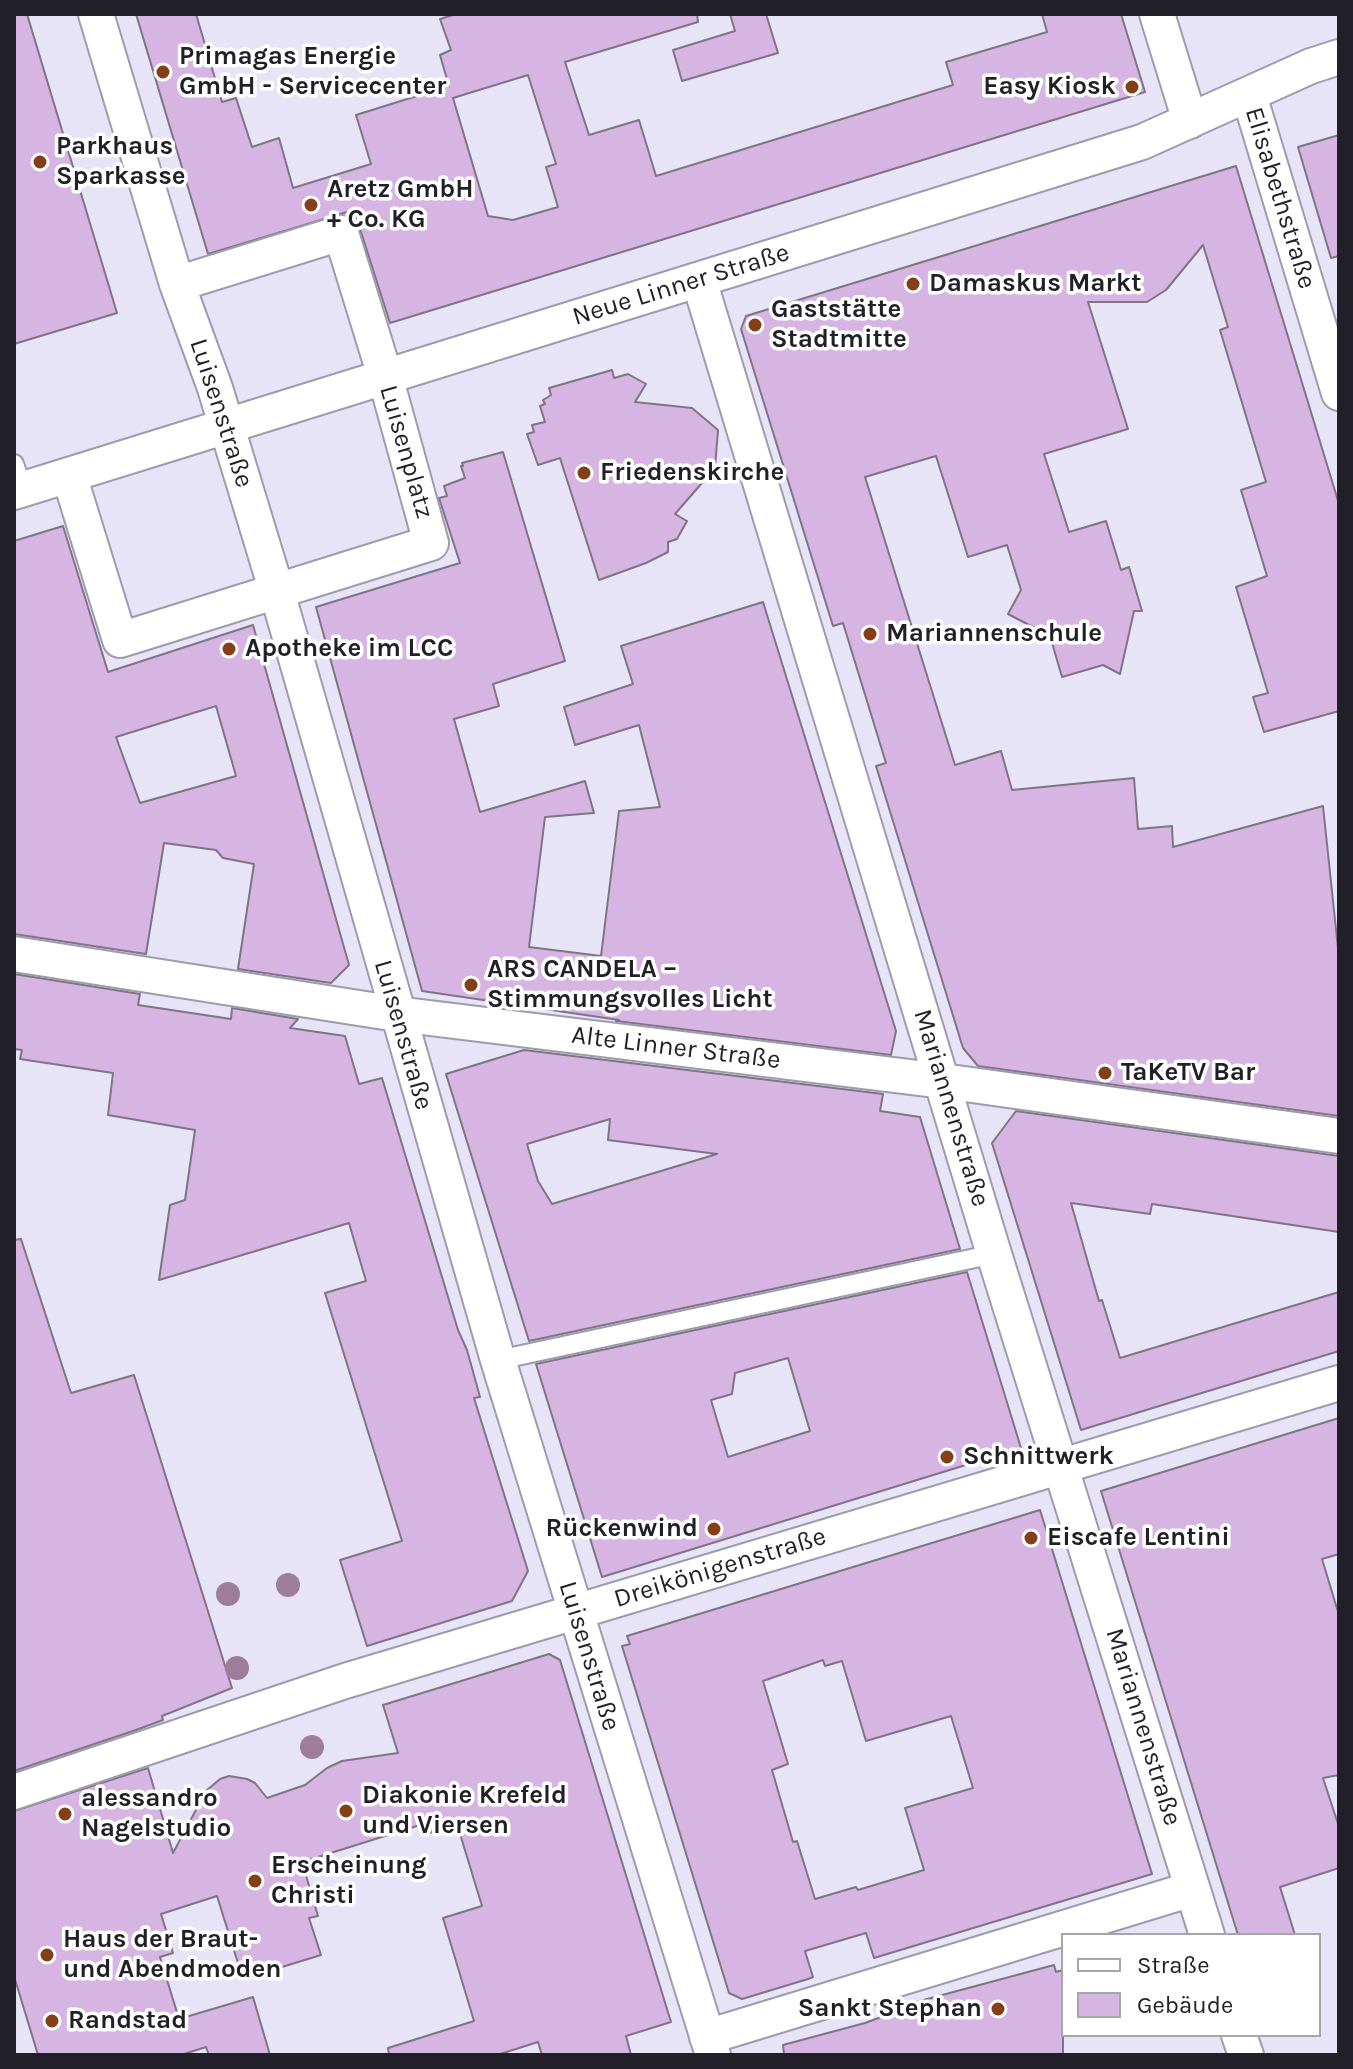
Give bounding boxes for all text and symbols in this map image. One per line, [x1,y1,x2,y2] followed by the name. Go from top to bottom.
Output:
[179,41,447,102] place label: Primagas Energie GmbH - Servicecenter
[154,63,172,81] marker: Primagas Energie GmbH - Servicecenter
[983,71,1116,103] place label: Easy Kiosk
[1123,78,1141,96] marker: Easy Kiosk
[1238,103,1322,293] street label: Elisabethstraße
[56,131,186,192] place label: Parkhaus Sparkasse
[31,153,49,171] marker: Parkhaus Sparkasse
[327,174,474,236] place label: Aretz GmbH + Co. KG
[302,196,320,214] marker: Aretz GmbH + Co. KG
[569,237,793,333] street label: Neue Linner Straße
[929,268,1141,300] place label: Damaskus Markt
[904,275,922,293] marker: Damaskus Markt
[771,294,907,356] place label: Gaststätte Stadtmitte
[746,316,764,334] marker: Gaststätte Stadtmitte
[182,335,260,491] street label: Luisenstraße
[372,382,440,522] street label: Luisenplatz
[600,457,784,489] place label: Friedenskirche
[575,464,593,482] marker: Friedenskirche
[886,618,1102,650] place label: Mariannenschule
[861,625,879,643] marker: Mariannenschule
[245,633,453,665] place label: Apotheke im LCC
[220,640,238,658] marker: Apotheke im LCC
[487,954,773,1016] place label: ARS CANDELA – Stimmungsvolles Licht
[367,956,439,1114] street label: Luisenstraße
[462,976,480,994] marker: ARS CANDELA – Stimmungsvolles Licht
[906,1006,996,1210] street label: Mariannenstraße
[570,1020,782,1076] street label: Alte Linner Straße
[1121,1057,1255,1089] place label: TaKeTV Bar
[1096,1064,1114,1082] marker: TaKeTV Bar
[963,1441,1114,1473] place label: Schnittwerk
[938,1448,956,1466] marker: Schnittwerk
[545,1513,698,1545] place label: Rückenwind
[705,1520,723,1538] marker: Rückenwind
[610,1521,830,1615] street label: Dreikönigenstraße
[1047,1522,1230,1554] place label: Eiscafe Lentini
[1022,1529,1040,1547] marker: Eiscafe Lentini
[551,1577,627,1735] street label: Luisenstraße
[1098,1625,1188,1829] street label: Mariannenstraße
[362,1780,567,1842] place label: Diakonie Krefeld und Viersen
[81,1783,231,1844] place label: alessandro Nagelstudio
[337,1802,355,1820] marker: Diakonie Krefeld und Viersen
[56,1805,74,1823] marker: alessandro Nagelstudio
[271,1850,426,1912] place label: Erscheinung Christi
[246,1872,264,1890] marker: Erscheinung Christi
[63,1924,282,1986] place label: Haus der Braut- und Abendmoden
[1061,1933,1321,2037] legend
[38,1946,56,1964] marker: Haus der Braut- und Abendmoden
[1137,1951,1209,1979] text: Straße
[1137,1991,1233,2019] text: Gebäude
[798,1993,982,2025] place label: Sankt Stephan
[989,2000,1007,2018] marker: Sankt Stephan
[68,2005,187,2037] place label: Randstad
[43,2012,61,2030] marker: Randstad

